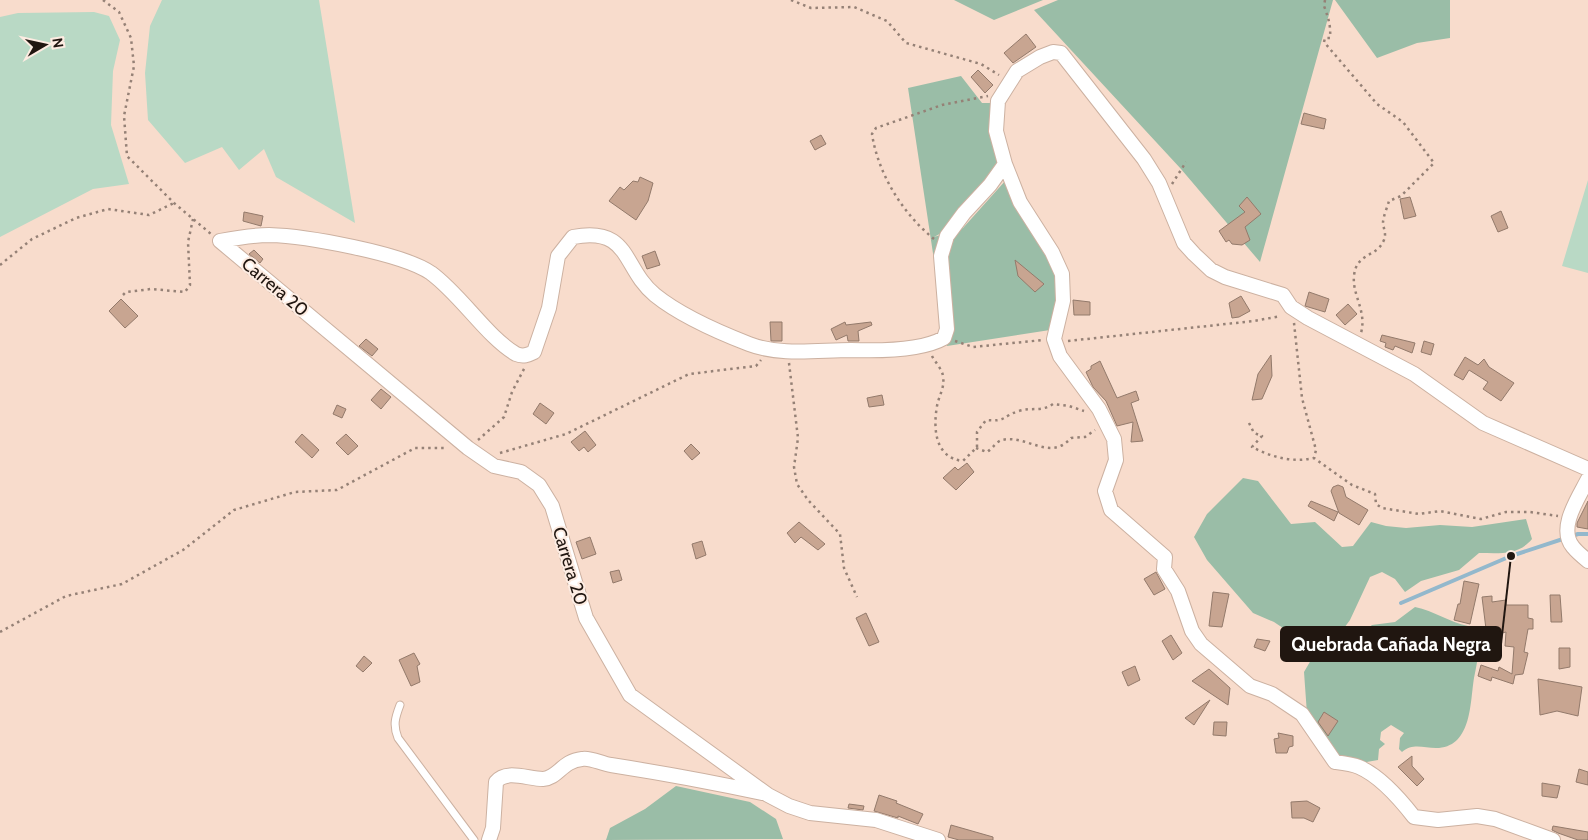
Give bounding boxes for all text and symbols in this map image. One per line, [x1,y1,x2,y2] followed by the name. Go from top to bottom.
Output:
[20,20,70,70] north arrow
[48,37,68,49] text: N
[237,253,313,321] street label: Carrera 20
[548,524,592,608] street label: Carrera 20
[1281,627,1501,661] callout: Quebrada Cañada Negra
[1291,633,1491,656] text: Quebrada Cañada Negra

